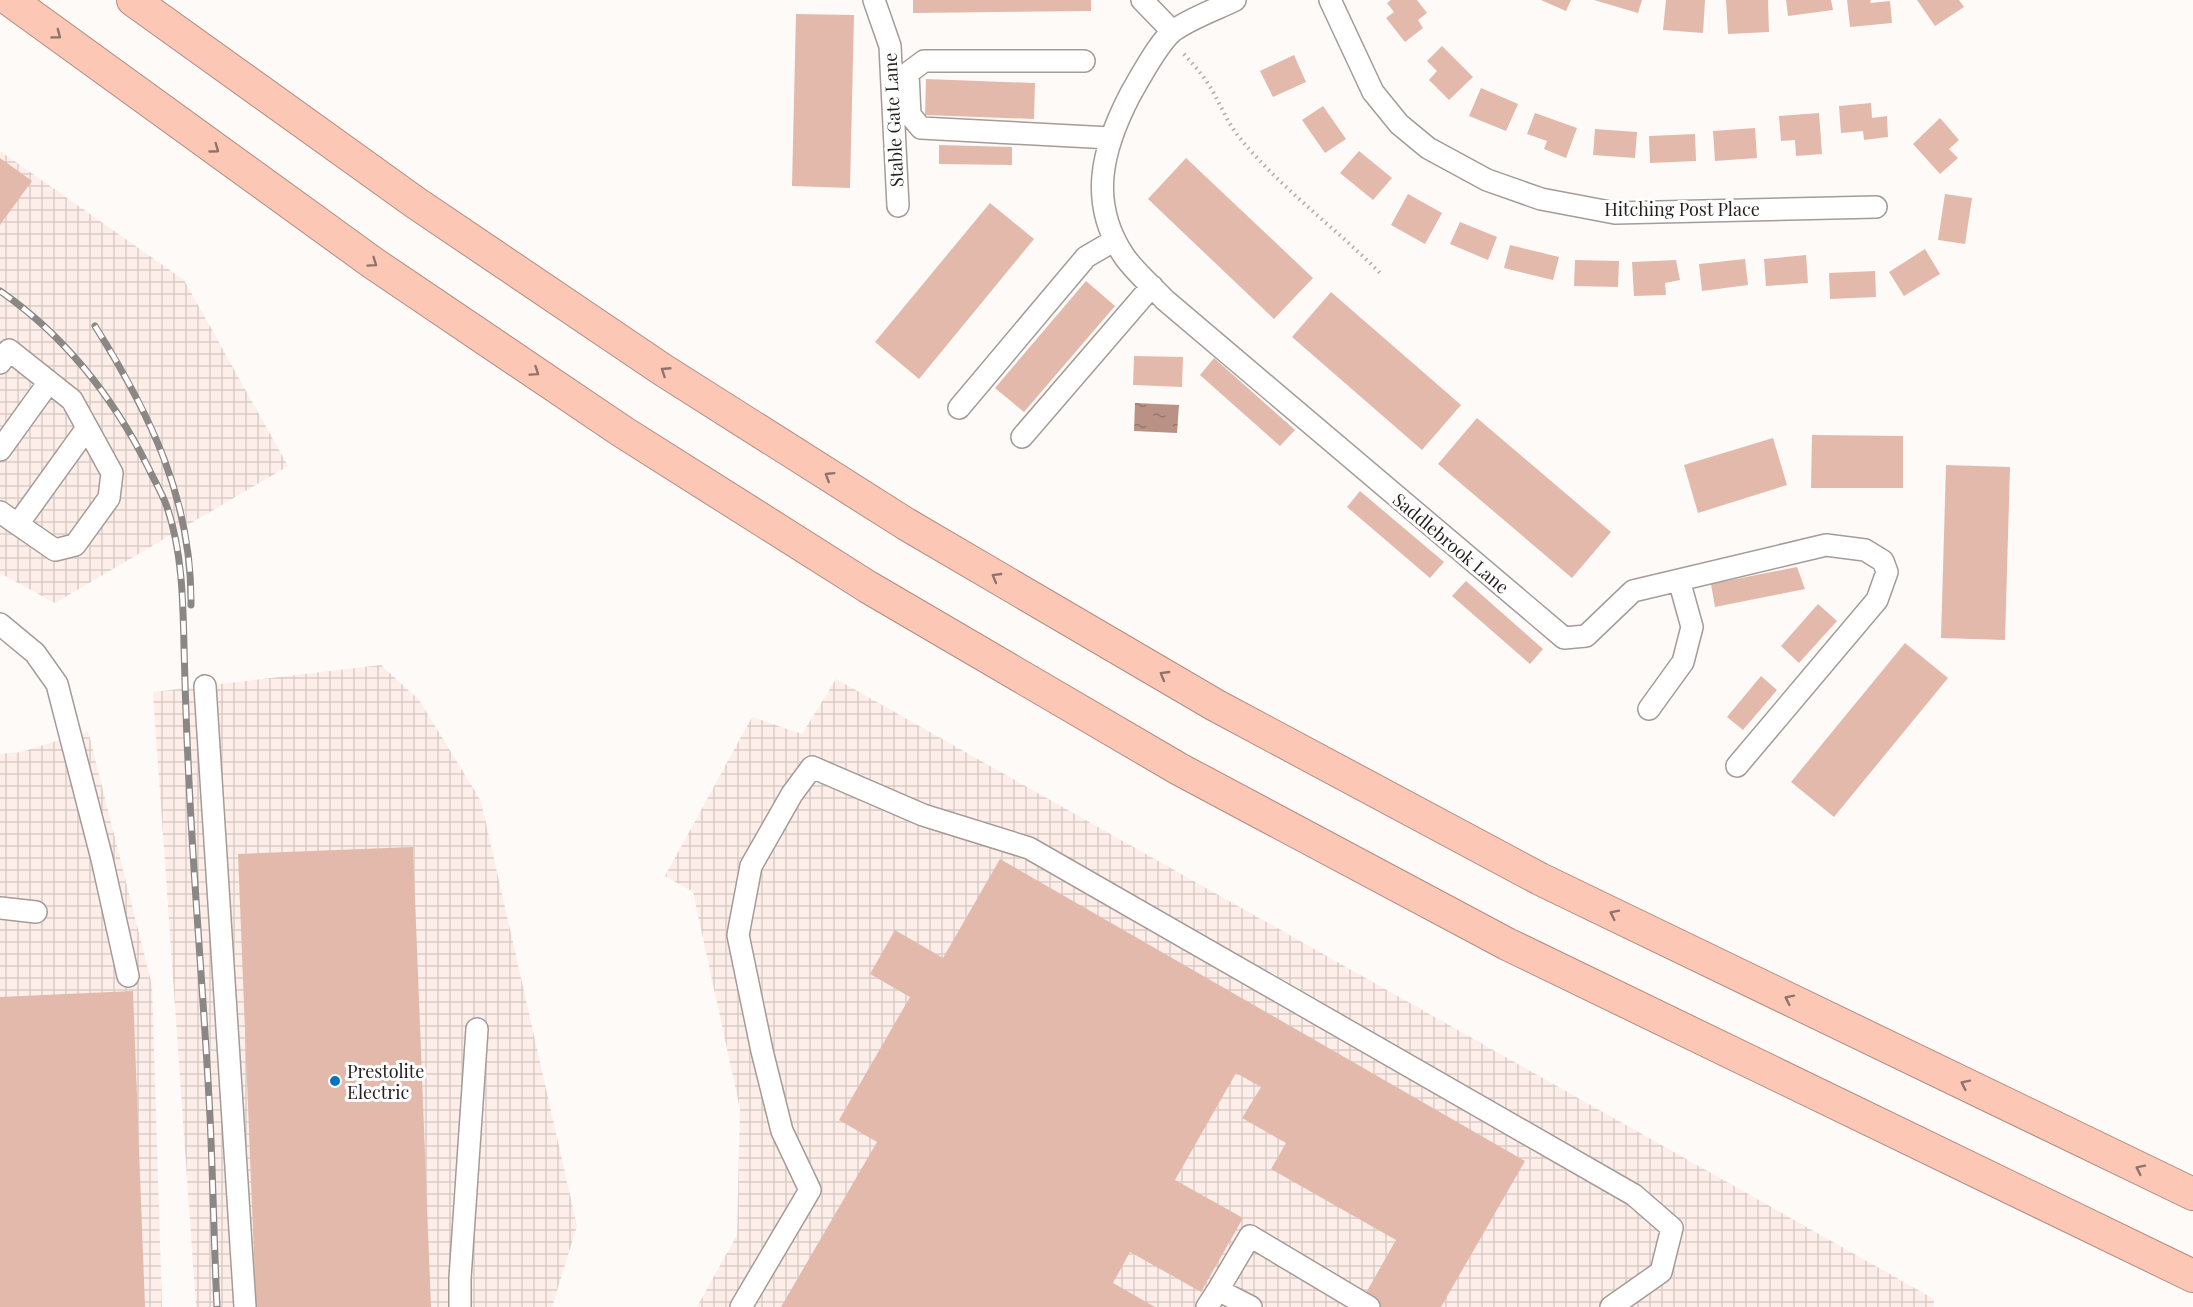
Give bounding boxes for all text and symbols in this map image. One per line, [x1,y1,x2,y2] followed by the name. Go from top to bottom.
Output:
[51,28,62,39] one-way arrow
[877,52,909,188] street label: Stable Gate Lane
[209,142,220,153] one-way arrow
[1604,197,1760,221] street label: Hitching Post Place
[367,256,378,267] one-way arrow
[529,365,539,377] one-way arrow
[661,367,671,379] one-way arrow
[825,472,836,483] one-way arrow
[1388,487,1514,599] street label: Saddlebrook Lane
[992,572,1002,584] one-way arrow
[1160,671,1171,683] one-way arrow
[1609,910,1620,922] one-way arrow
[1785,995,1796,1007] one-way arrow
[347,1059,424,1104] place label: Prestolite Electric
[328,1074,342,1088] marker: Prestolite Electric
[1960,1080,1971,1091] one-way arrow
[2136,1165,2147,1176] one-way arrow

